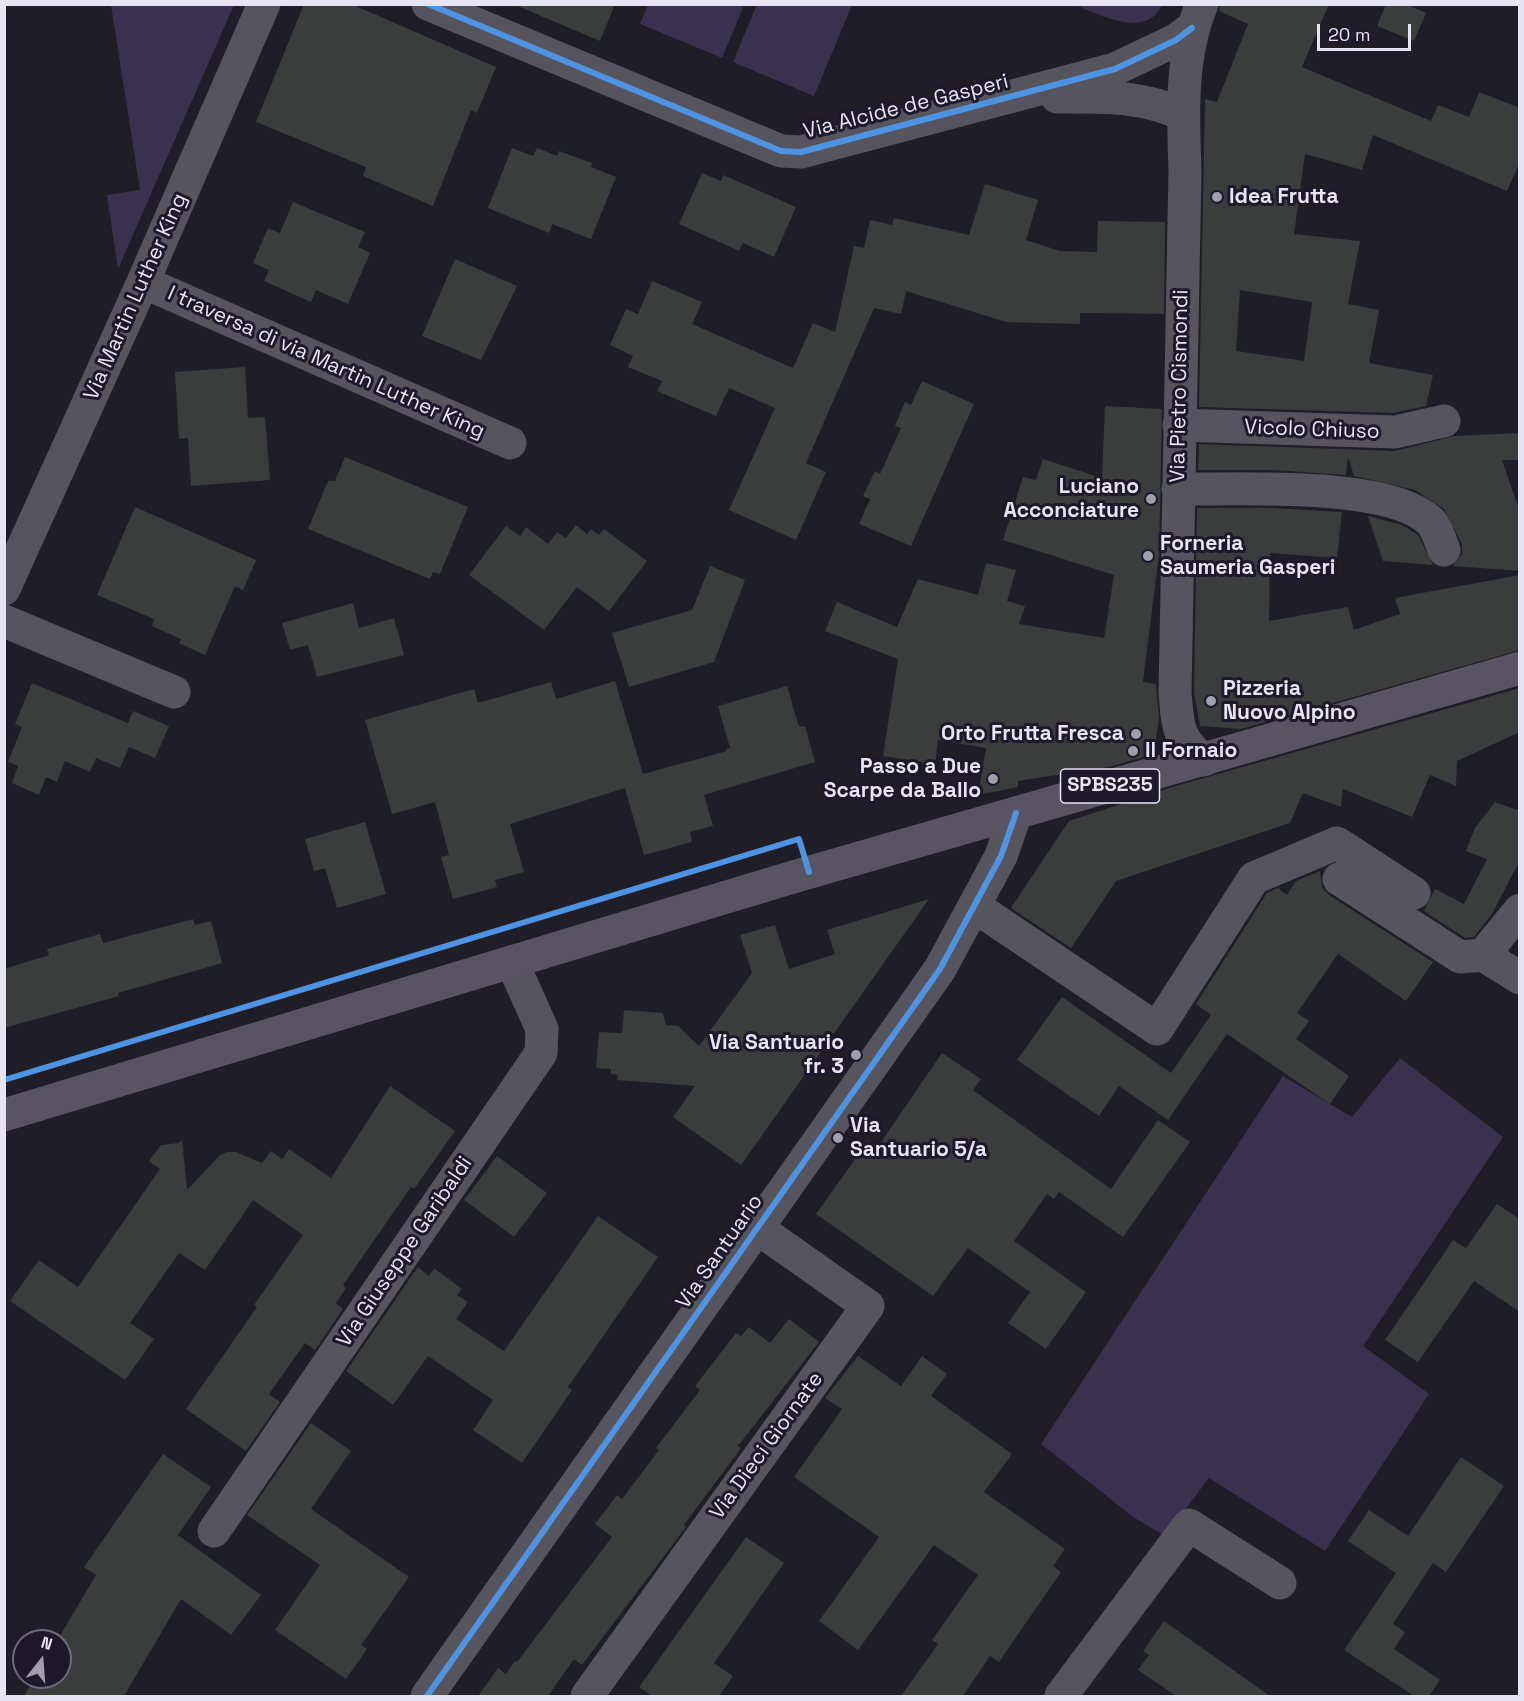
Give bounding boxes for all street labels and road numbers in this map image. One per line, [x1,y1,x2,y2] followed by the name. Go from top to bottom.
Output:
[801,69,1011,145] street label: Via Alcide de Gasperi
[79,190,193,404] street label: Via Martin Luther King
[163,281,489,445] street label: I traversa di via Martin Luther King
[1166,289,1194,483] street label: Via Pietro Cismondi
[1244,415,1380,445] street label: Vicolo Chiuso
[1060,769,1160,803] road number: SPBS235
[332,1152,478,1352] street label: Via Giuseppe Garibaldi
[671,1190,769,1314] street label: Via Santuario
[705,1367,829,1525] street label: Via Dieci Giornate

